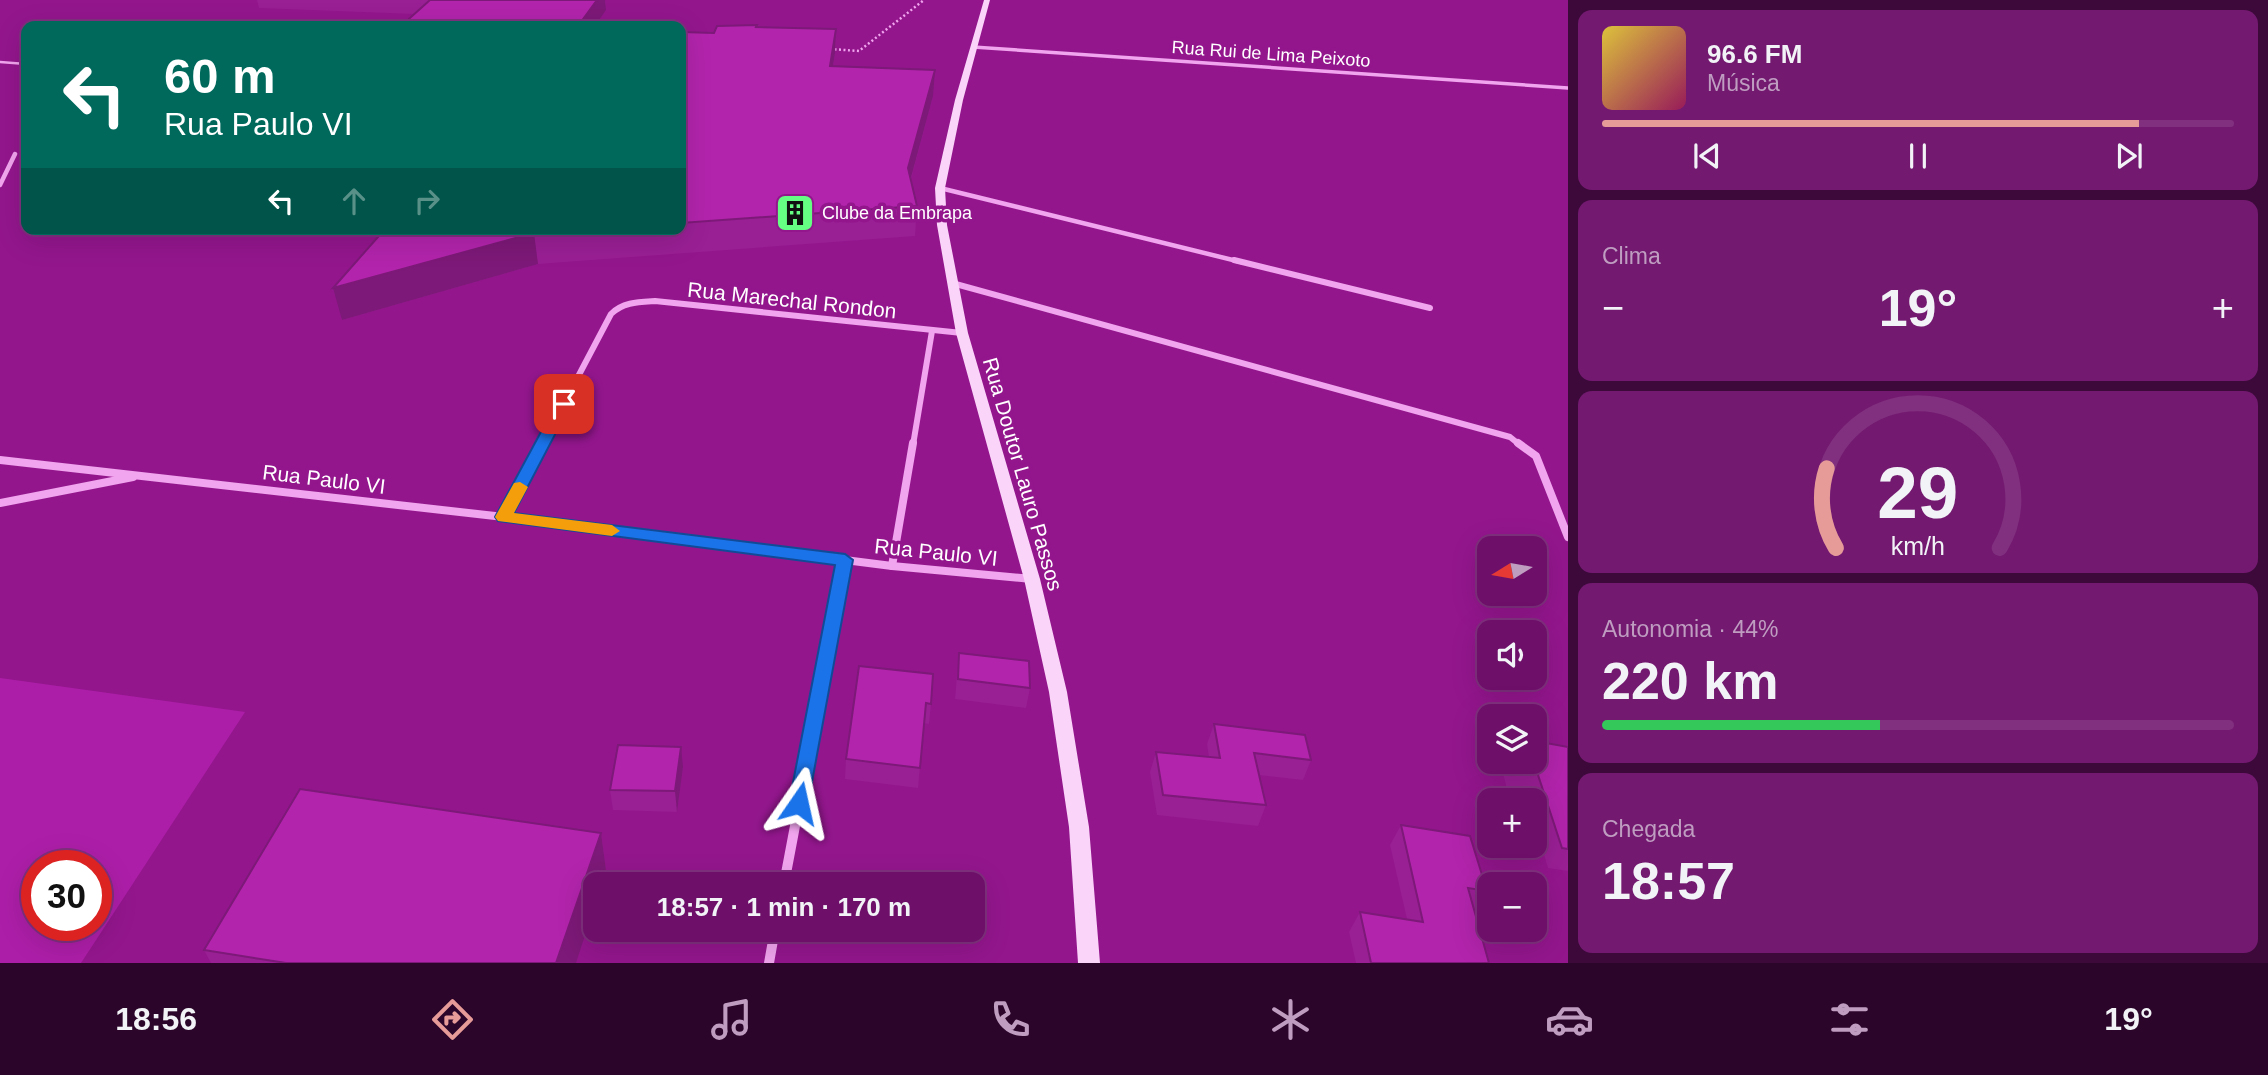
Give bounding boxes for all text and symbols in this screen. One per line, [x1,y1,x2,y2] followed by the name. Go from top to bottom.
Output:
[1171,37,1371,71] street label: Rua Rui de Lima Peixoto
[1707,39,1802,69] text: 96.6 FM
[49,49,140,140] icon: left
[164,49,276,103] text: 60 m
[1707,70,1780,96] text: Música
[164,106,353,142] text: Rua Paulo VI
[1688,137,1726,175] icon: previous
[1899,137,1937,175] icon: pause
[2110,137,2148,175] icon: next
[262,182,300,220] icon: left
[335,182,373,220] icon: ahead
[408,182,446,220] icon: right
[774,192,816,234] building icon: Clube da Embrapa
[822,203,973,223] place label: Clube da Embrapa
[1602,243,1661,269] text: Clima
[686,278,898,322] street label: Rua Marechal Rondon
[1879,279,1957,337] text: 19°
[1602,287,1624,329] text: −
[2212,287,2234,329] text: +
[979,355,1067,593] street label: Rua Doutor Lauro Passos
[534,374,594,434] pin
[545,385,583,423] icon: arrive
[1878,452,1958,533] text: 29
[261,460,387,498] street label: Rua Paulo VI
[1891,531,1945,559] text: km/h
[873,534,999,570] street label: Rua Paulo VI
[1477,536,1547,606] north arrow
[1477,536,1547,942] map controls
[1602,616,1778,642] text: Autonomia · 44%
[1477,620,1547,690] button: sound
[1602,652,1778,710] text: 220 km
[1477,704,1547,774] button: layers
[762,766,836,840] position arrow
[1477,788,1547,858] button: +
[1602,816,1695,842] text: Chegada
[21,850,112,941] speed limit sign: 30
[1602,852,1735,910] text: 18:57
[1477,872,1547,942] button: −
[657,892,911,922] text: 18:57 · 1 min · 170 m
[428,995,477,1044] icon: directions
[707,995,756,1044] icon: music
[986,995,1035,1044] icon: phone
[1266,995,1315,1044] icon: climate
[1545,995,1594,1044] icon: car
[1825,995,1874,1044] icon: filters
[115,1001,197,1037] text: 18:56
[2104,1001,2153,1037] text: 19°

